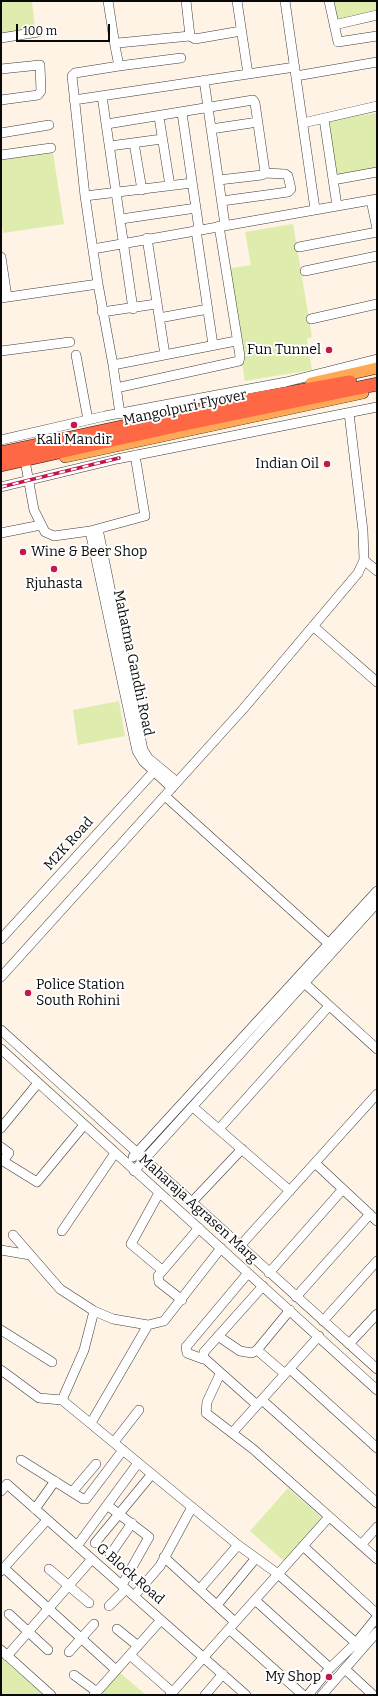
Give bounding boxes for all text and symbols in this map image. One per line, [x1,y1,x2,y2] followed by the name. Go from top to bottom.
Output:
[18,16,112,42] scale bar
[23,24,57,38] text: 100 m
[247,342,321,358] place label: Fun Tunnel
[324,345,334,355] marker: Fun Tunnel
[122,387,248,429] street label: Mangolpuri Flyover
[69,420,79,430] marker: Kali Mandir
[36,432,112,448] place label: Kali Mandir
[255,456,319,472] place label: Indian Oil
[322,459,332,469] marker: Indian Oil
[31,544,147,560] place label: Wine & Beer Shop
[18,547,28,557] marker: Wine & Beer Shop
[49,564,59,574] marker: Rjuhasta
[25,576,83,592] place label: Rjuhasta
[109,589,157,737] street label: Mahatma Gandhi Road
[41,814,97,874] street label: M2K Road
[36,977,125,1010] place label: Police Station South Rohini
[23,988,33,998] marker: Police Station South Rohini
[135,1151,261,1267] street label: Maharaja Agrasen Marg
[93,1540,167,1608] street label: G Block Road
[265,1669,321,1685] place label: My Shop
[324,1672,334,1682] marker: My Shop

